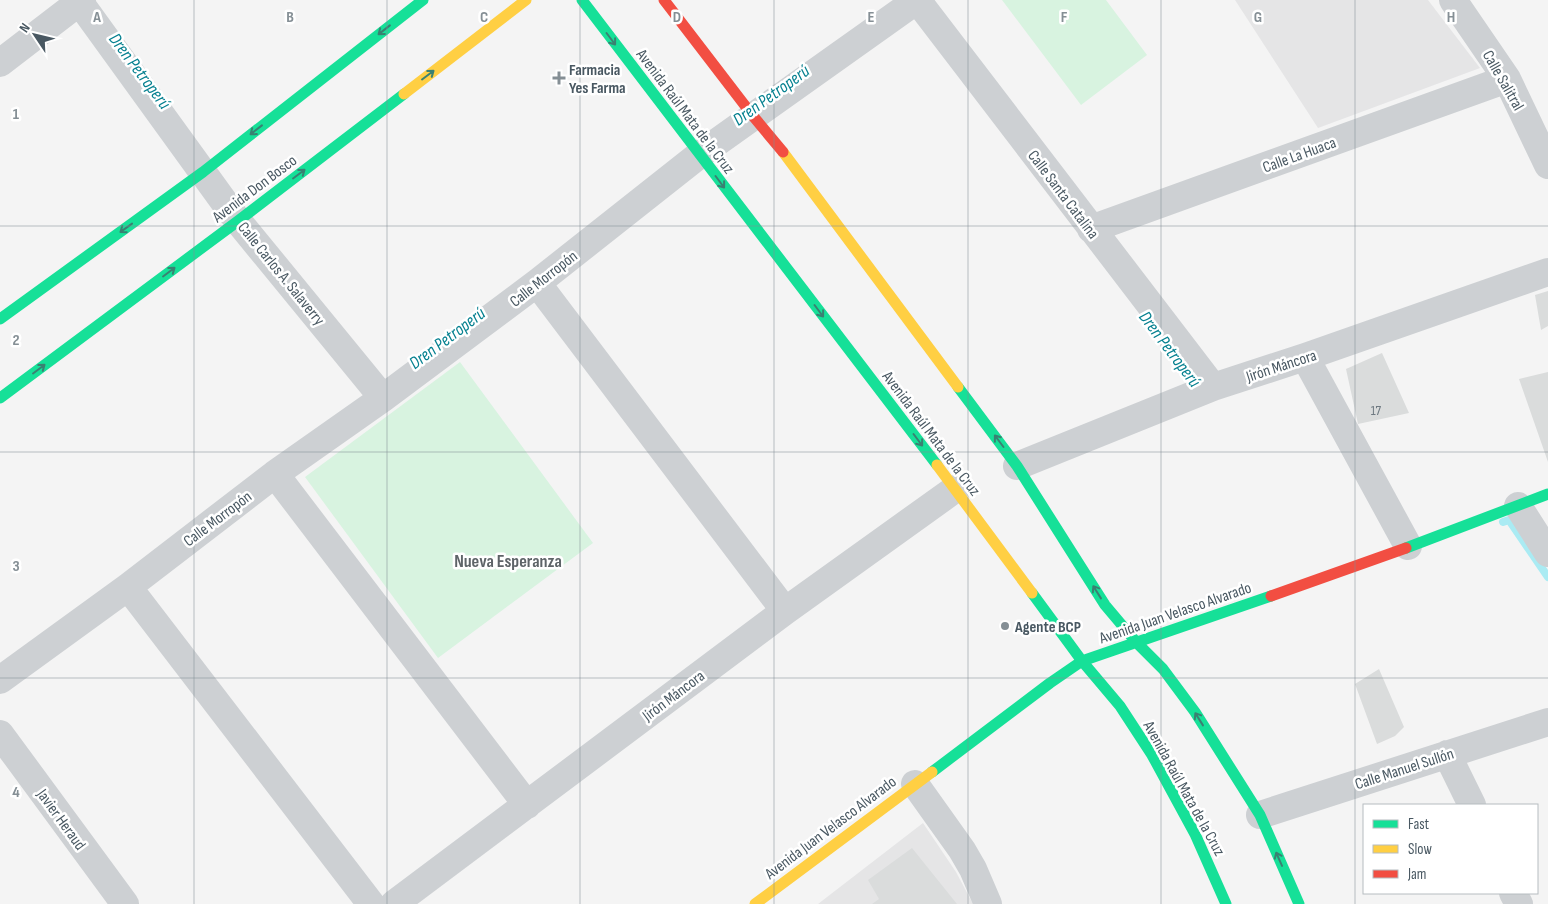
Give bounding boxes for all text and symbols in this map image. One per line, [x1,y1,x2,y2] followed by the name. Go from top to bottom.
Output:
[92,8,101,27] text: A
[286,8,294,27] text: B
[480,8,488,27] text: C
[673,8,681,27] text: D
[868,8,875,27] text: E
[1061,8,1068,27] text: F
[1254,8,1262,27] text: G
[1447,8,1455,27] text: H
[10,10,60,60] north arrow
[16,20,34,36] text: N
[377,25,391,35] one-way arrow
[104,29,175,114] water label: Dren Petroperú
[606,32,616,46] one-way arrow
[631,45,738,178] street label: Avenida Raúl Mata de la Cruz
[1478,47,1527,114] street label: Calle Salitral
[729,60,814,130] water label: Dren Petroperú
[569,61,626,98] place label: Farmacia Yes Farma
[421,70,434,81] one-way arrow
[553,72,565,84] marker: Farmacia Yes Farma
[13,105,20,124] text: 1
[250,125,263,136] one-way arrow
[1260,133,1339,177] street label: Calle La Huaca
[1023,147,1102,243] street label: Calle Santa Catalina
[208,151,301,228] street label: Avenida Don Bosco
[292,169,306,179] one-way arrow
[714,175,725,188] one-way arrow
[233,219,328,329] street label: Calle Carlos A. Salaverry
[119,223,133,233] one-way arrow
[506,247,581,311] street label: Calle Morropón
[162,267,176,277] one-way arrow
[405,303,490,374] water label: Dren Petroperú
[813,304,824,317] one-way arrow
[1134,307,1205,392] water label: Dren Petroperú
[12,331,20,350] text: 2
[1243,346,1319,387] street label: Jirón Máncora
[32,364,46,374] one-way arrow
[877,367,984,500] street label: Avenida Raúl Mata de la Cruz
[1371,402,1382,419] house number: 17
[912,433,923,446] one-way arrow
[994,434,1004,448] one-way arrow
[180,487,256,551] street label: Calle Morropón
[454,551,562,572] district label: Nueva Esperanza
[12,557,20,576] text: 3
[1096,578,1254,649] street label: Avenida Juan Velasco Alvarado
[1092,586,1102,600] one-way arrow
[1014,618,1081,637] place label: Agente BCP
[999,620,1011,632] marker: Agente BCP
[638,667,709,726] street label: Jirón Máncora
[1193,712,1203,726] one-way arrow
[1138,717,1229,860] street label: Avenida Raúl Mata de la Cruz
[1353,745,1456,794] street label: Calle Manuel Sullón
[761,773,900,884] street label: Avenida Juan Velasco Alvarado
[12,783,20,802] text: 4
[32,785,89,854] street label: Javier Heraud
[1363,804,1538,894] legend
[1408,815,1430,834] text: Fast
[1408,840,1432,859] text: Slow
[1274,852,1283,867] one-way arrow
[1407,865,1426,884] text: Jam

